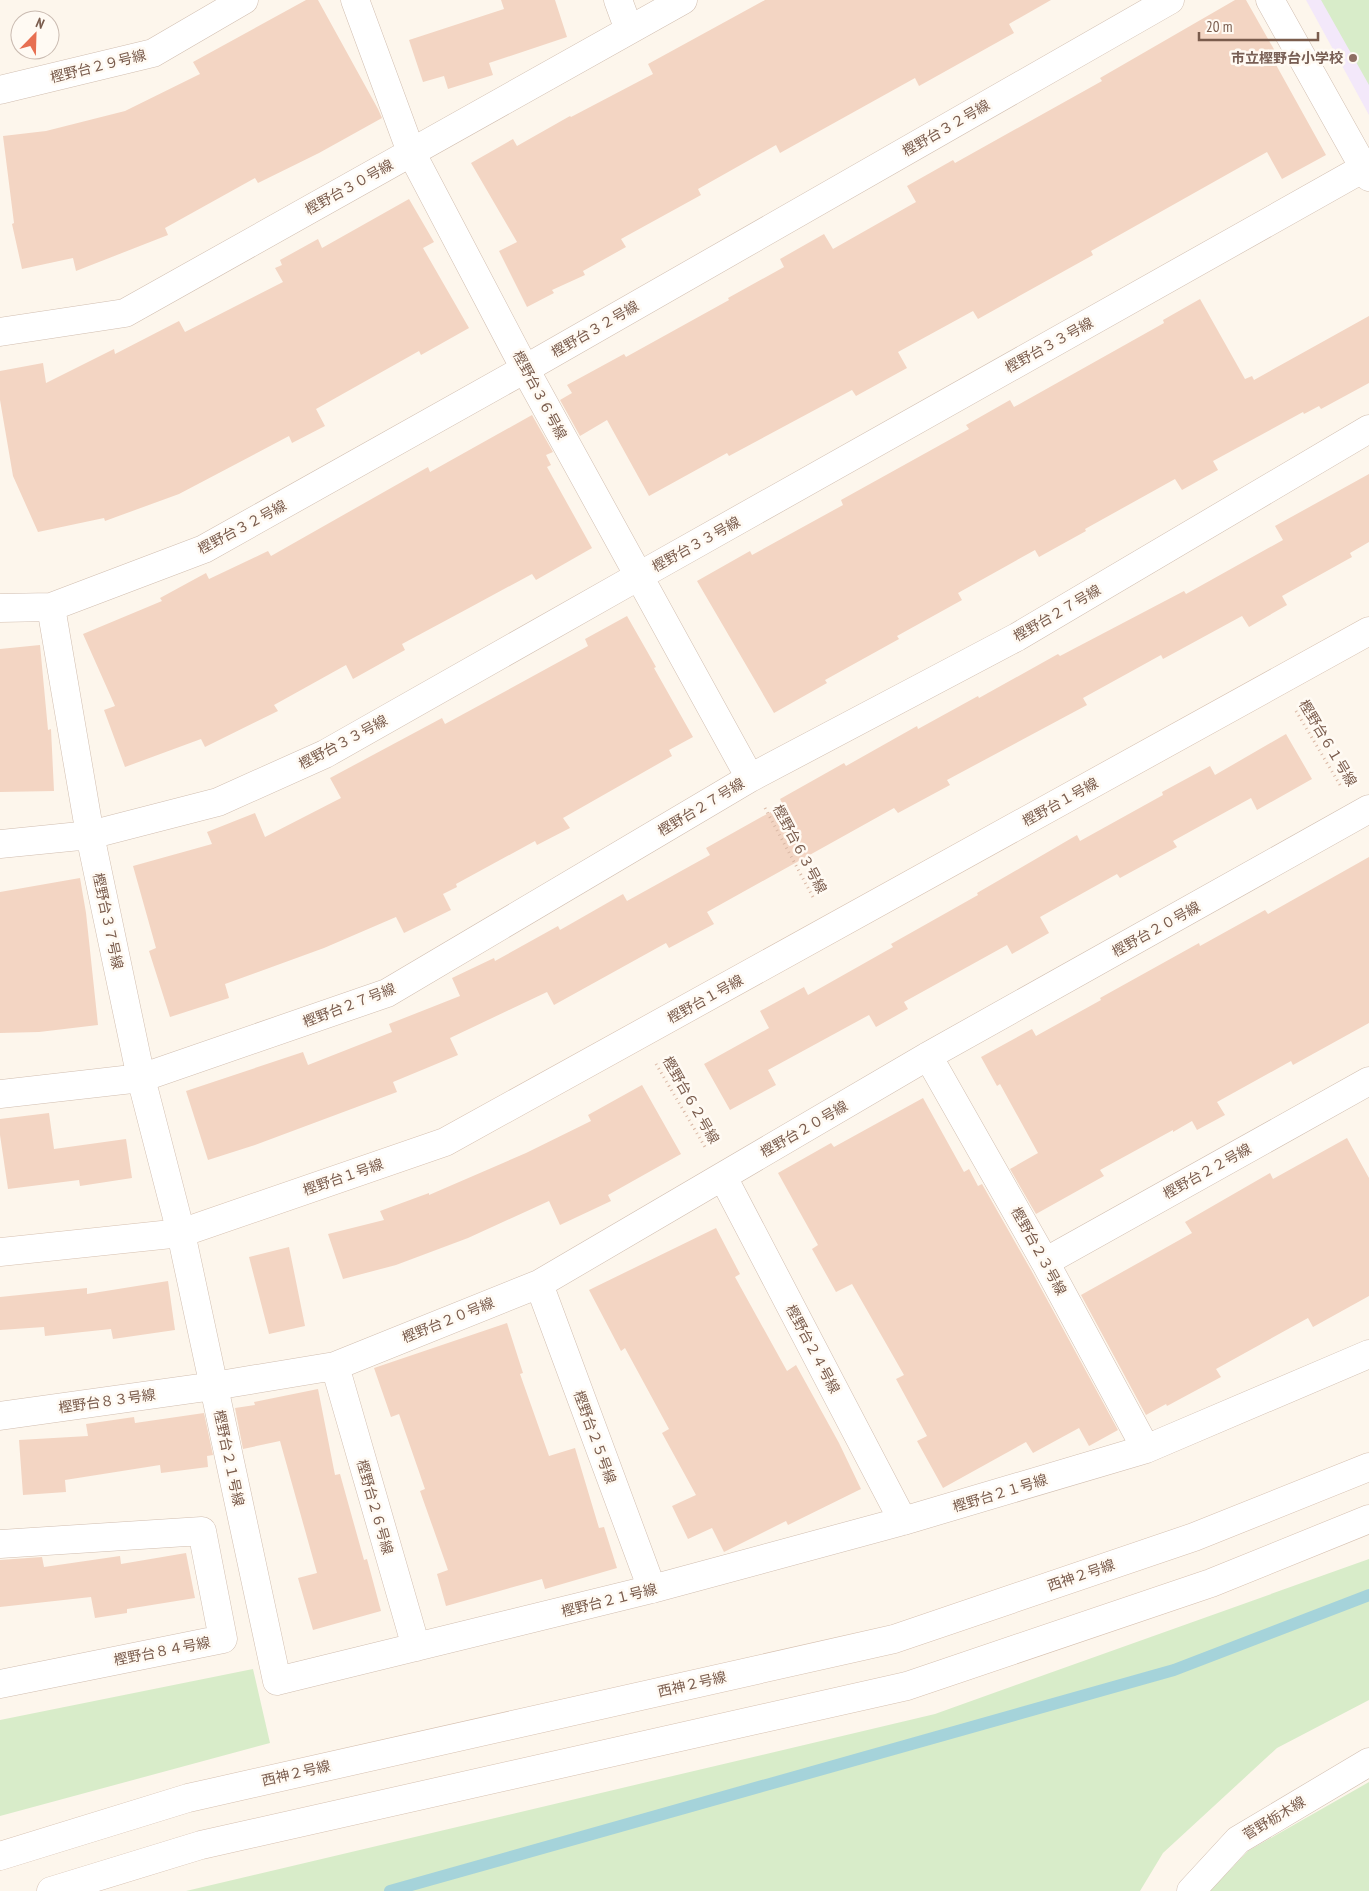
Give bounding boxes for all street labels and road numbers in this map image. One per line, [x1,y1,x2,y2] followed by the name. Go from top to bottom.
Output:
[48,45,148,87] street label: 樫野台２９号線
[899,96,993,160] street label: 樫野台３２号線
[302,155,396,219] street label: 樫野台３０号線
[548,297,642,361] street label: 樫野台３２号線
[1002,313,1096,377] street label: 樫野台３３号線
[509,348,571,442] street label: 樫野台３６号線
[195,496,289,558] street label: 樫野台３２号線
[649,512,743,576] street label: 樫野台３３号線
[1010,581,1104,645] street label: 樫野台２７号線
[1295,696,1361,790] street label: 樫野台６１号線
[296,711,390,773] street label: 樫野台３３号線
[654,774,748,840] street label: 樫野台２７号線
[1019,774,1101,830] street label: 樫野台１号線
[769,802,831,896] street label: 樫野台６３号線
[89,871,127,971] street label: 樫野台３７号線
[1109,897,1203,961] street label: 樫野台２０号線
[664,971,746,1027] street label: 樫野台１号線
[300,979,398,1031] street label: 樫野台２７号線
[659,1053,723,1147] street label: 樫野台６２号線
[757,1097,851,1161] street label: 樫野台２０号線
[1160,1139,1254,1203] street label: 樫野台２２号線
[300,1155,386,1199] street label: 樫野台１号線
[1007,1204,1071,1298] street label: 樫野台２３号線
[399,1293,497,1347] street label: 樫野台２０号線
[782,1302,844,1396] street label: 樫野台２４号線
[57,1385,157,1417] street label: 樫野台８３号線
[570,1388,620,1486] street label: 樫野台２５号線
[210,1408,248,1508] street label: 樫野台２１号線
[353,1457,397,1557] street label: 樫野台２６号線
[951,1470,1049,1516] street label: 樫野台２１号線
[1045,1555,1117,1595] street label: 西神２号線
[559,1579,659,1621] street label: 樫野台２１号線
[112,1633,212,1669] street label: 樫野台８４号線
[656,1667,728,1701] street label: 西神２号線
[260,1756,332,1790] street label: 西神２号線
[1239,1792,1309,1844] street label: 菅野栃木線

